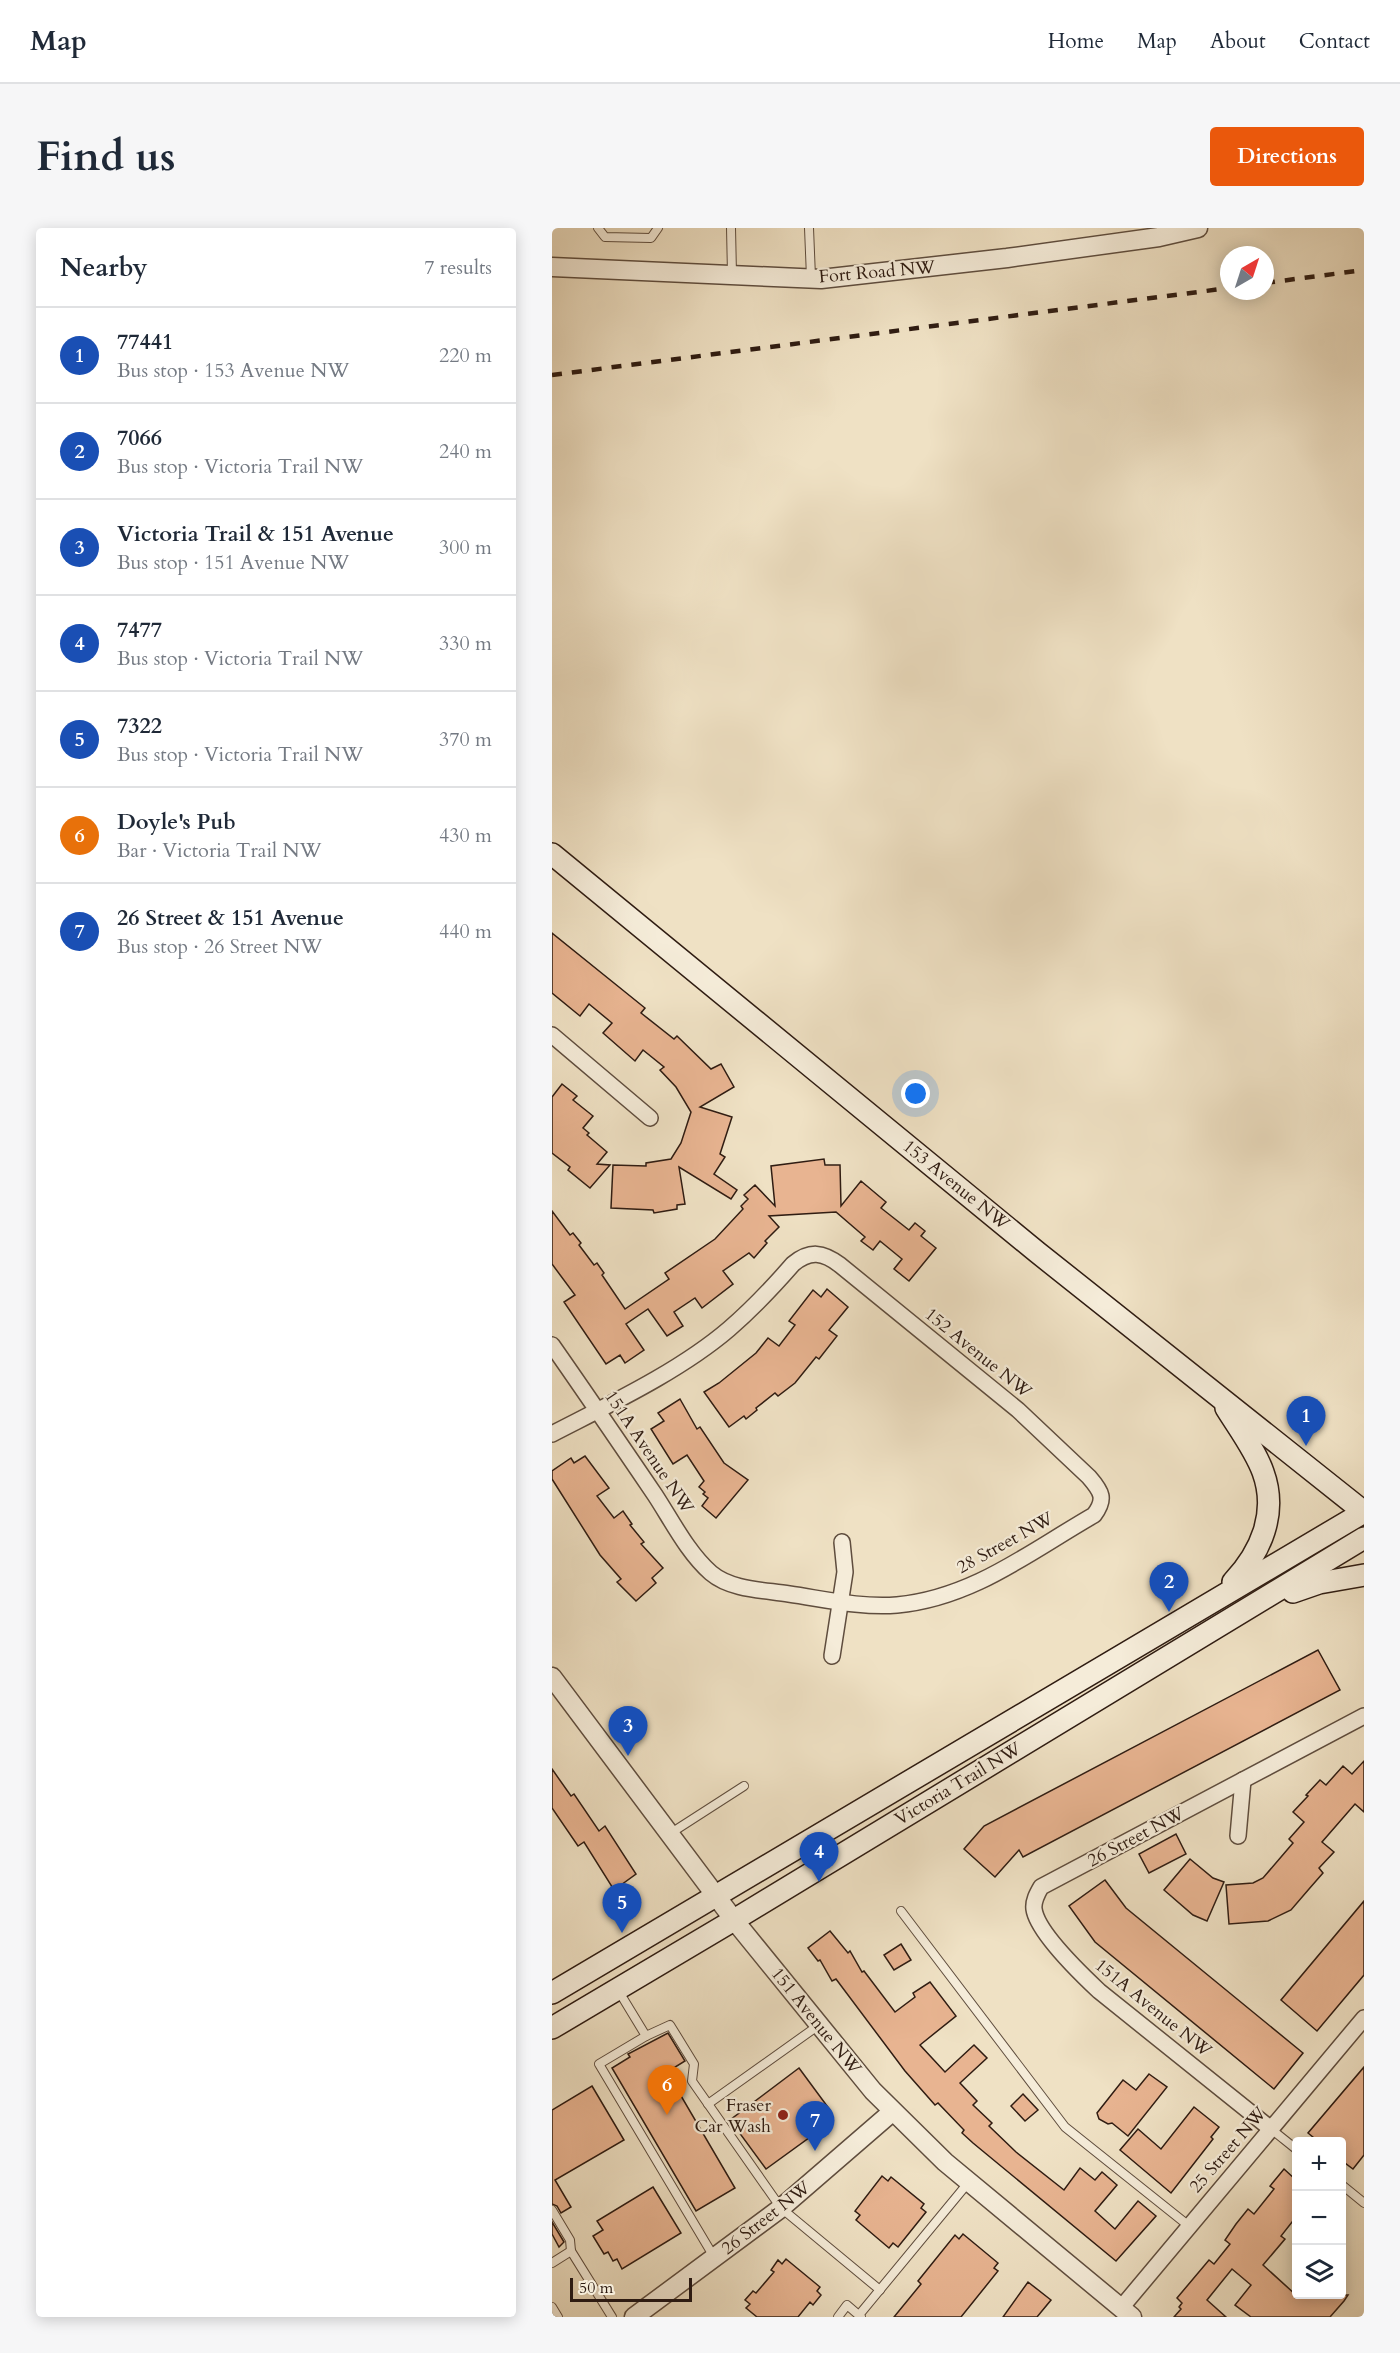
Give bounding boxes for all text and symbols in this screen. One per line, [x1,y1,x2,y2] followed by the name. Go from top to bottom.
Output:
[30,22,87,60] text: Map
[1048,27,1104,56] text: Home
[1137,27,1177,56] text: Map
[1210,27,1266,56] text: About
[1299,27,1370,56] text: Contact
[1210,127,1364,186] button: Directions
[36,128,176,185] text: Find us
[1220,246,1274,300] north arrow
[60,250,148,285] text: Nearby
[424,254,492,281] text: 7 results
[818,254,936,290] street label: Fort Road NW
[117,327,173,357] text: 77441
[74,342,85,369] text: 1
[439,342,492,369] text: 220 m
[117,357,349,384] text: Bus stop · 153 Avenue NW
[117,423,162,453] text: 7066
[74,438,85,465] text: 2
[439,438,492,465] text: 240 m
[117,453,363,480] text: Bus stop · Victoria Trail NW
[117,519,394,549] text: Victoria Trail & 151 Avenue
[74,534,85,561] text: 3
[439,534,492,561] text: 300 m
[117,549,349,576] text: Bus stop · 151 Avenue NW
[117,615,162,645] text: 7477
[74,630,85,657] text: 4
[439,630,492,657] text: 330 m
[117,645,363,672] text: Bus stop · Victoria Trail NW
[117,711,162,741] text: 7322
[74,726,85,753] text: 5
[439,726,492,753] text: 370 m
[117,741,363,768] text: Bus stop · Victoria Trail NW
[117,807,236,837] text: Doyle's Pub
[74,822,85,849] text: 6
[439,822,492,849] text: 430 m
[117,837,322,864] text: Bar · Victoria Trail NW
[117,903,344,933] text: 26 Street & 151 Avenue
[74,918,85,945] text: 7
[439,918,492,945] text: 440 m
[117,933,322,960] text: Bus stop · 26 Street NW
[901,1079,930,1108] your location
[897,1134,1015,1236] street label: 153 Avenue NW
[919,1302,1037,1404] street label: 152 Avenue NW
[598,1385,700,1519] street label: 151A Avenue NW
[1286,1396,1326,1446] pin: 1
[952,1506,1058,1580] street label: 28 Street NW
[1150,1562,1188,1612] pin: 2
[608,1706,648,1756] pin: 3
[890,1736,1026,1832] street label: Victoria Trail NW
[1083,1801,1189,1873] street label: 26 Street NW
[800,1832,838,1882] pin: 4
[602,1884,642,1933] pin: 5
[1089,1953,1217,2063] street label: 151A Avenue NW
[765,1962,867,2080] street label: 151 Avenue NW
[648,2066,686,2115] pin: 6
[695,2093,771,2139] place label: Fraser Car Wash
[1184,2101,1272,2198] street label: 25 Street NW
[796,2102,834,2151] pin: 7
[776,2108,790,2122] marker: Fraser Car Wash
[1292,2137,1346,2299] map controls
[1292,2137,1346,2191] button: +
[716,2175,816,2261] street label: 26 Street NW
[1292,2191,1346,2245] button: −
[1292,2245,1346,2299] button: layers
[570,2275,692,2302] scale bar
[579,2277,613,2299] text: 50 m

